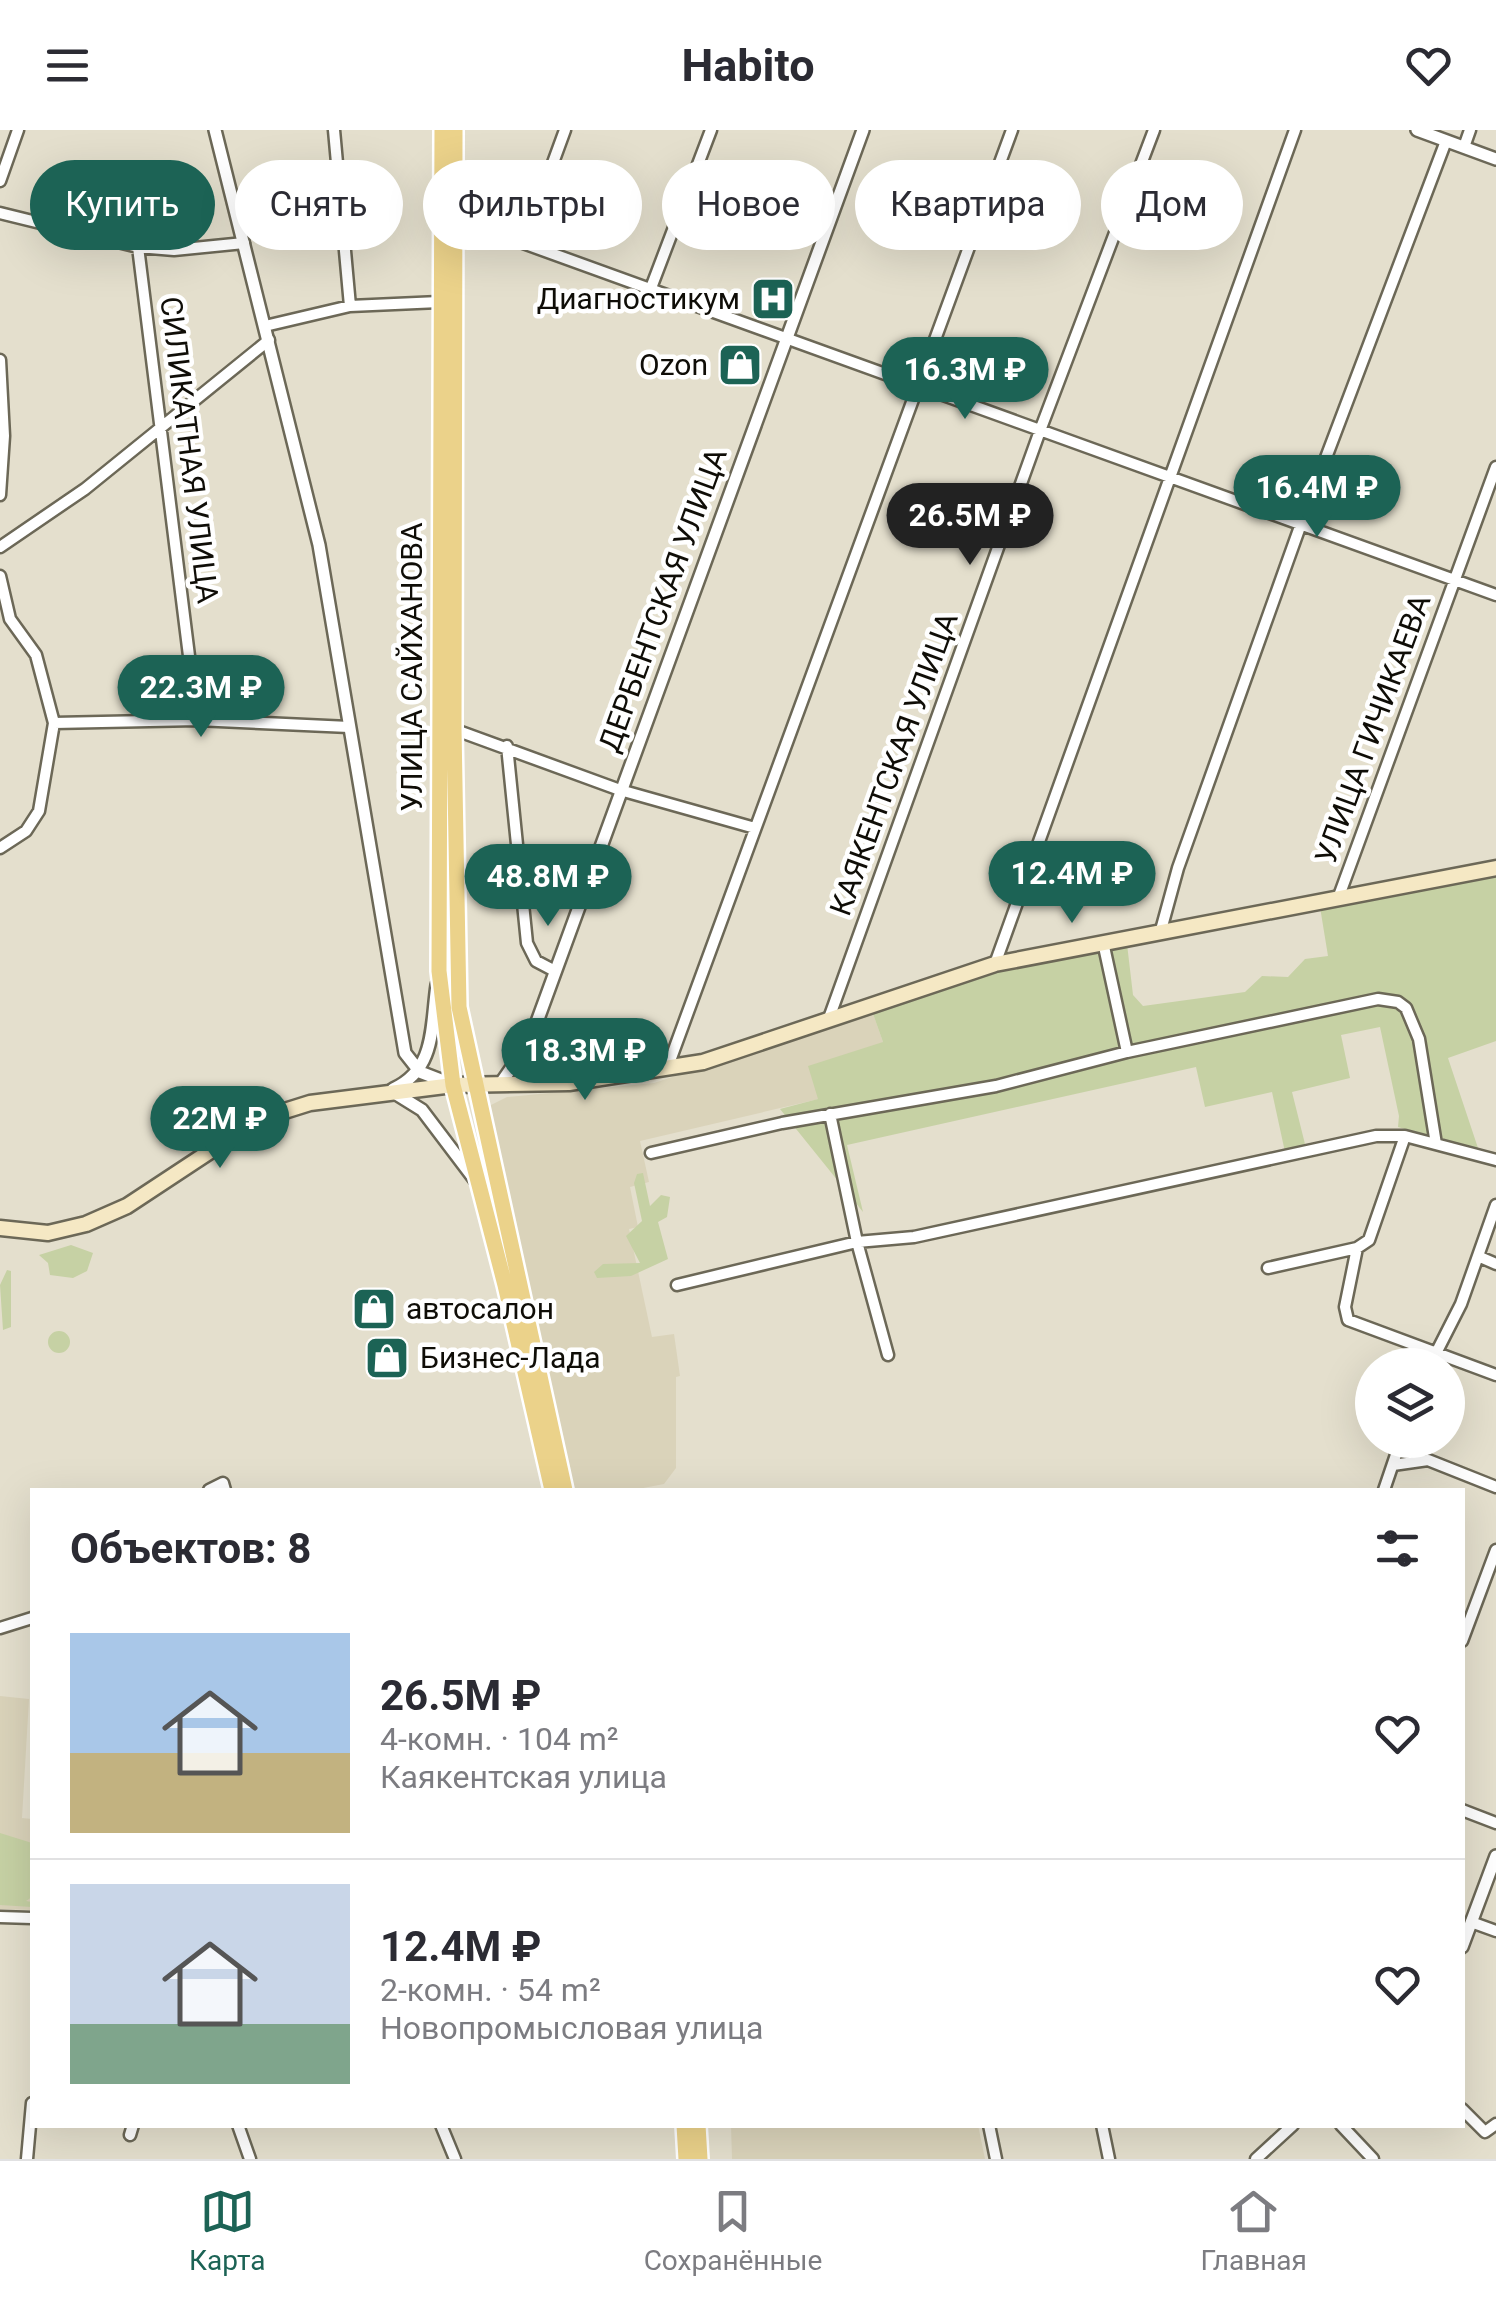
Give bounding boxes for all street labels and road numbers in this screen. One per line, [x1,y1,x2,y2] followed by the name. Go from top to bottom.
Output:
[153,294,226,606] street label: СИЛИКАТНАЯ УЛИЦА
[591,443,734,756] street label: ДЕРБЕНТСКАЯ УЛИЦА
[394,522,429,812] street label: УЛИЦА САЙХАНОВА
[1308,589,1438,868] street label: УЛИЦА ГИЧИКАЕВА
[822,607,965,920] street label: КАЯКЕНТСКАЯ УЛИЦА

